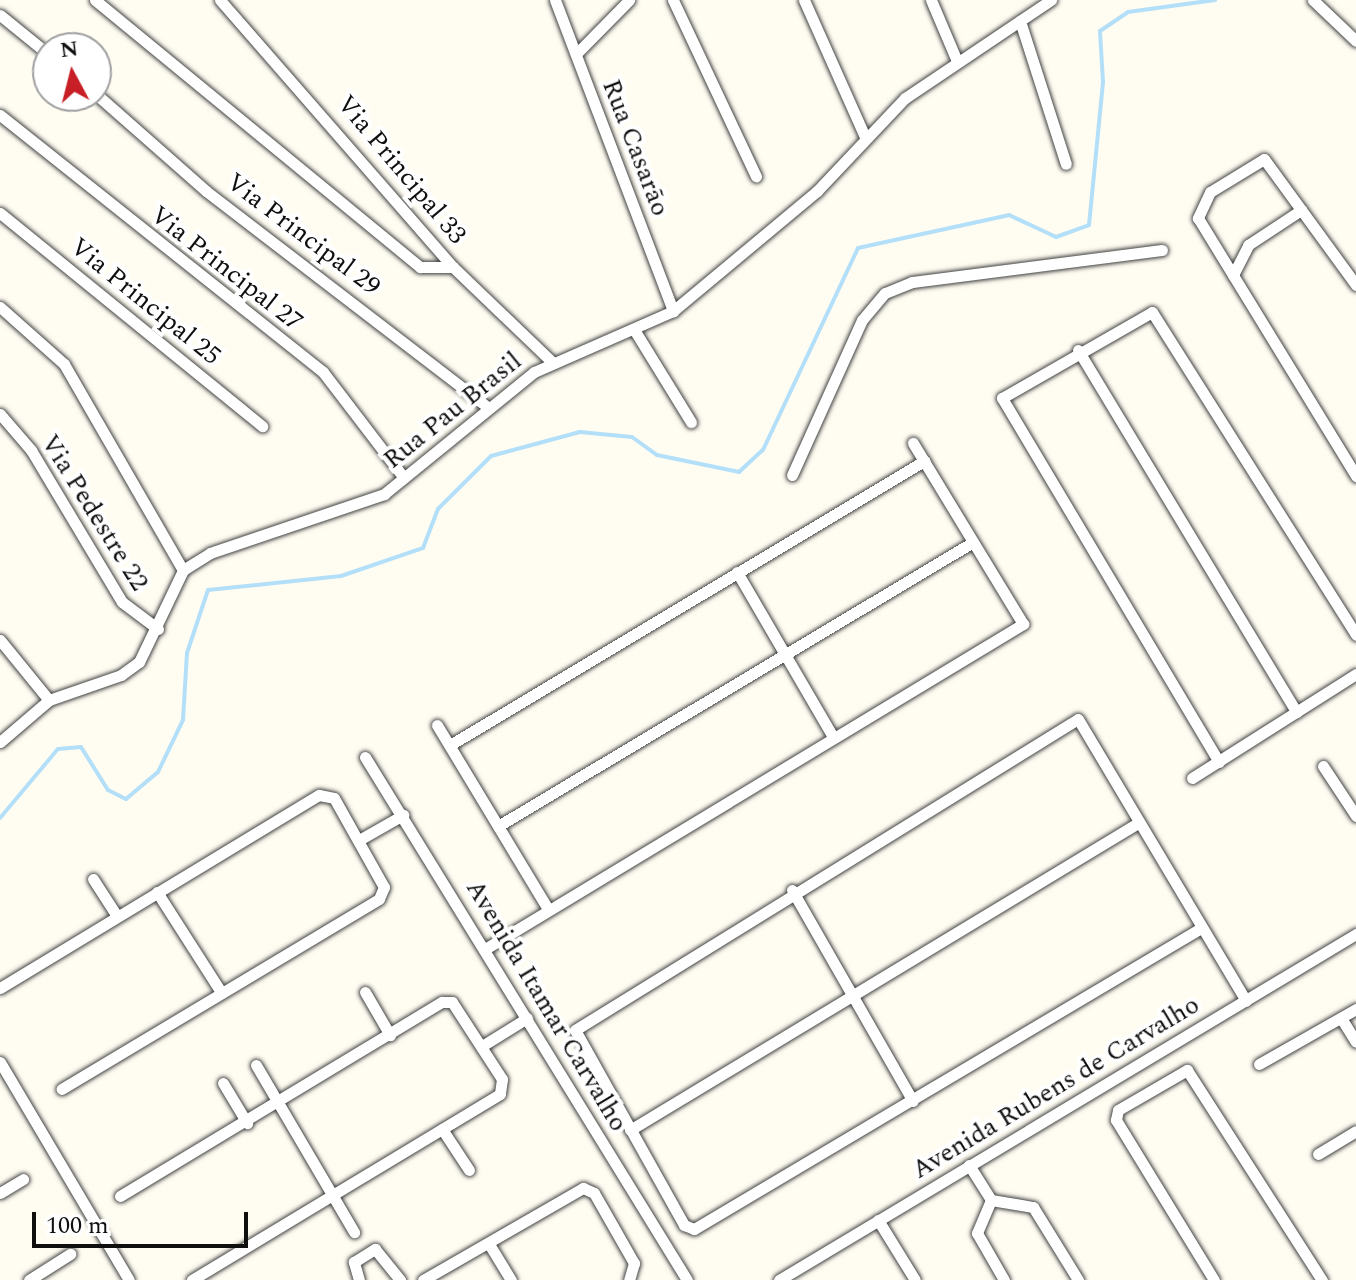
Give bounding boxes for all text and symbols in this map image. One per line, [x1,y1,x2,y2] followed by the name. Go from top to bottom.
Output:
[32,32,112,112] north arrow
[58,32,80,67] text: N
[595,75,675,221] street label: Rua Casarão
[330,89,472,251] street label: Via Principal 33
[220,167,386,303] street label: Via Principal 29
[144,200,308,338] street label: Via Principal 27
[63,232,227,372] street label: Via Principal 25
[378,346,528,476] street label: Rua Pau Brasil
[34,429,154,597] street label: Via Pedestre 22
[458,875,634,1137] street label: Avenida Itamar Carvalho
[907,990,1205,1186] street label: Avenida Rubens de Carvalho
[36,1196,252,1246] scale bar
[46,1208,109,1244] text: 100 m

